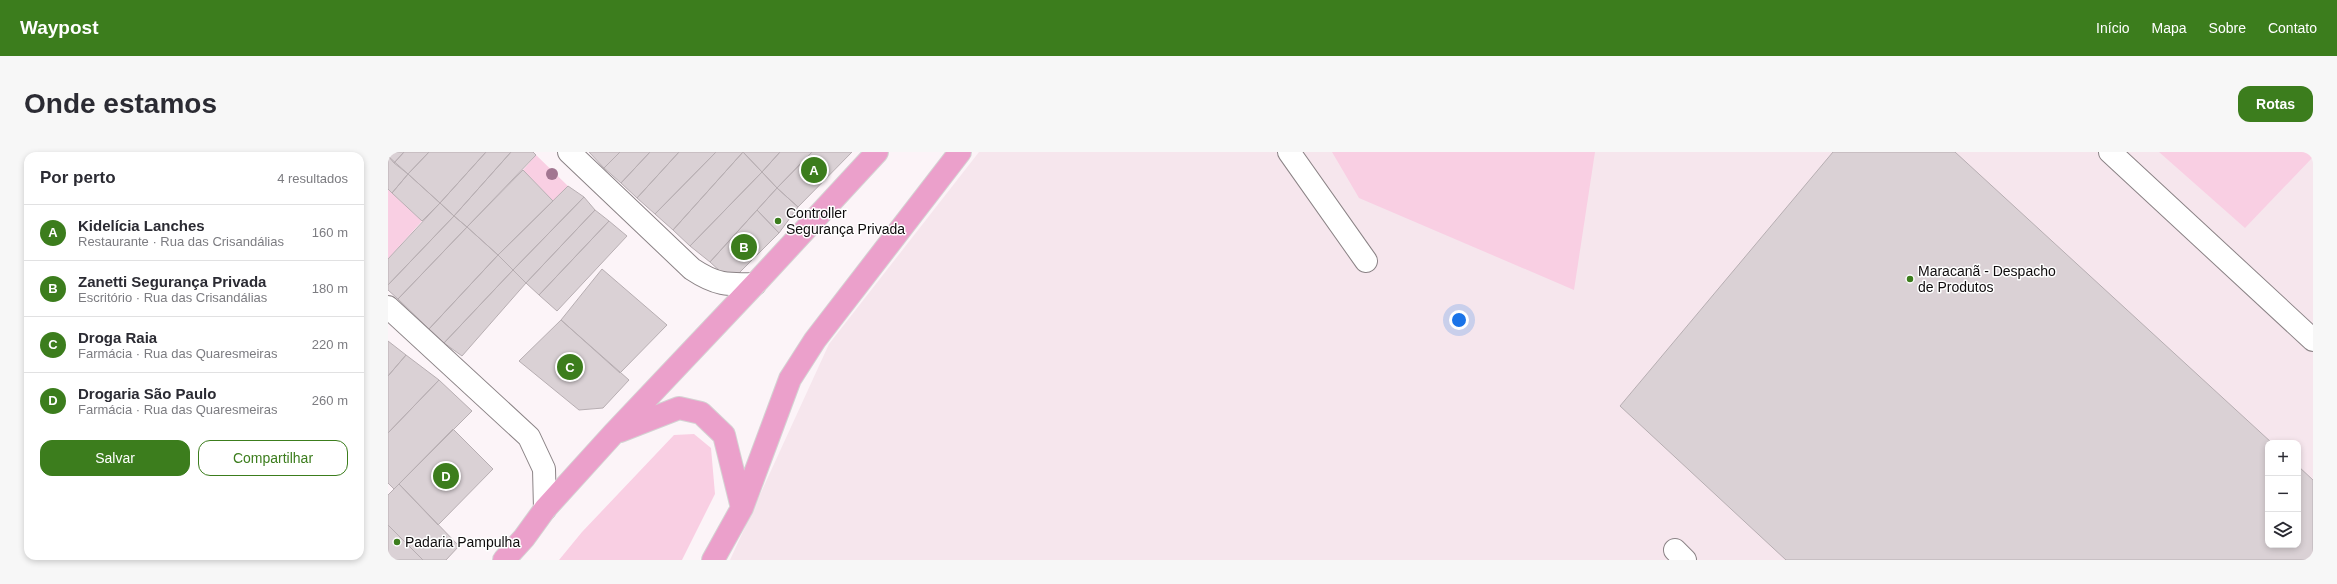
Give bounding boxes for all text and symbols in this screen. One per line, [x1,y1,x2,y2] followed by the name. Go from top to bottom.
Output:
[20,17,98,38] text: Waypost
[2096,20,2130,36] text: Início
[2152,20,2187,36] text: Mapa
[2209,20,2246,36] text: Sobre
[2268,20,2317,36] text: Contato
[2238,86,2313,122] button: Rotas
[24,88,217,119] text: Onde estamos
[801,155,827,185] pin: A
[40,168,116,187] text: Por perto
[277,171,348,186] text: 4 resultados
[786,205,905,237] place label: Controller Segurança Privada
[773,216,783,226] marker: Controller Segurança Privada
[78,217,205,234] text: Kidelícia Lanches
[48,225,58,240] text: A
[312,225,348,240] text: 160 m
[731,232,757,262] pin: B
[78,234,284,249] text: Restaurante · Rua das Crisandálias
[1918,263,2056,295] place label: Maracanã - Despacho de Produtos
[78,273,266,290] text: Zanetti Segurança Privada
[1905,274,1915,284] marker: Maracanã - Despacho de Produtos
[48,281,58,296] text: B
[312,281,348,296] text: 180 m
[78,290,267,305] text: Escritório · Rua das Crisandálias
[1449,310,1469,330] your location
[78,329,157,346] text: Droga Raia
[48,337,58,352] text: C
[312,337,348,352] text: 220 m
[78,346,277,361] text: Farmácia · Rua das Quaresmeiras
[557,352,583,382] pin: C
[78,385,216,402] text: Drogaria São Paulo
[48,393,58,408] text: D
[312,393,348,408] text: 260 m
[78,402,277,417] text: Farmácia · Rua das Quaresmeiras
[40,440,190,476] button: Salvar
[198,440,348,476] button: Compartilhar
[2265,440,2301,548] map controls
[2265,440,2301,476] button: +
[433,461,459,491] pin: D
[2265,476,2301,512] button: −
[2265,512,2301,548] button: layers
[405,534,520,550] place label: Padaria Pampulha
[392,537,402,547] marker: Padaria Pampulha

